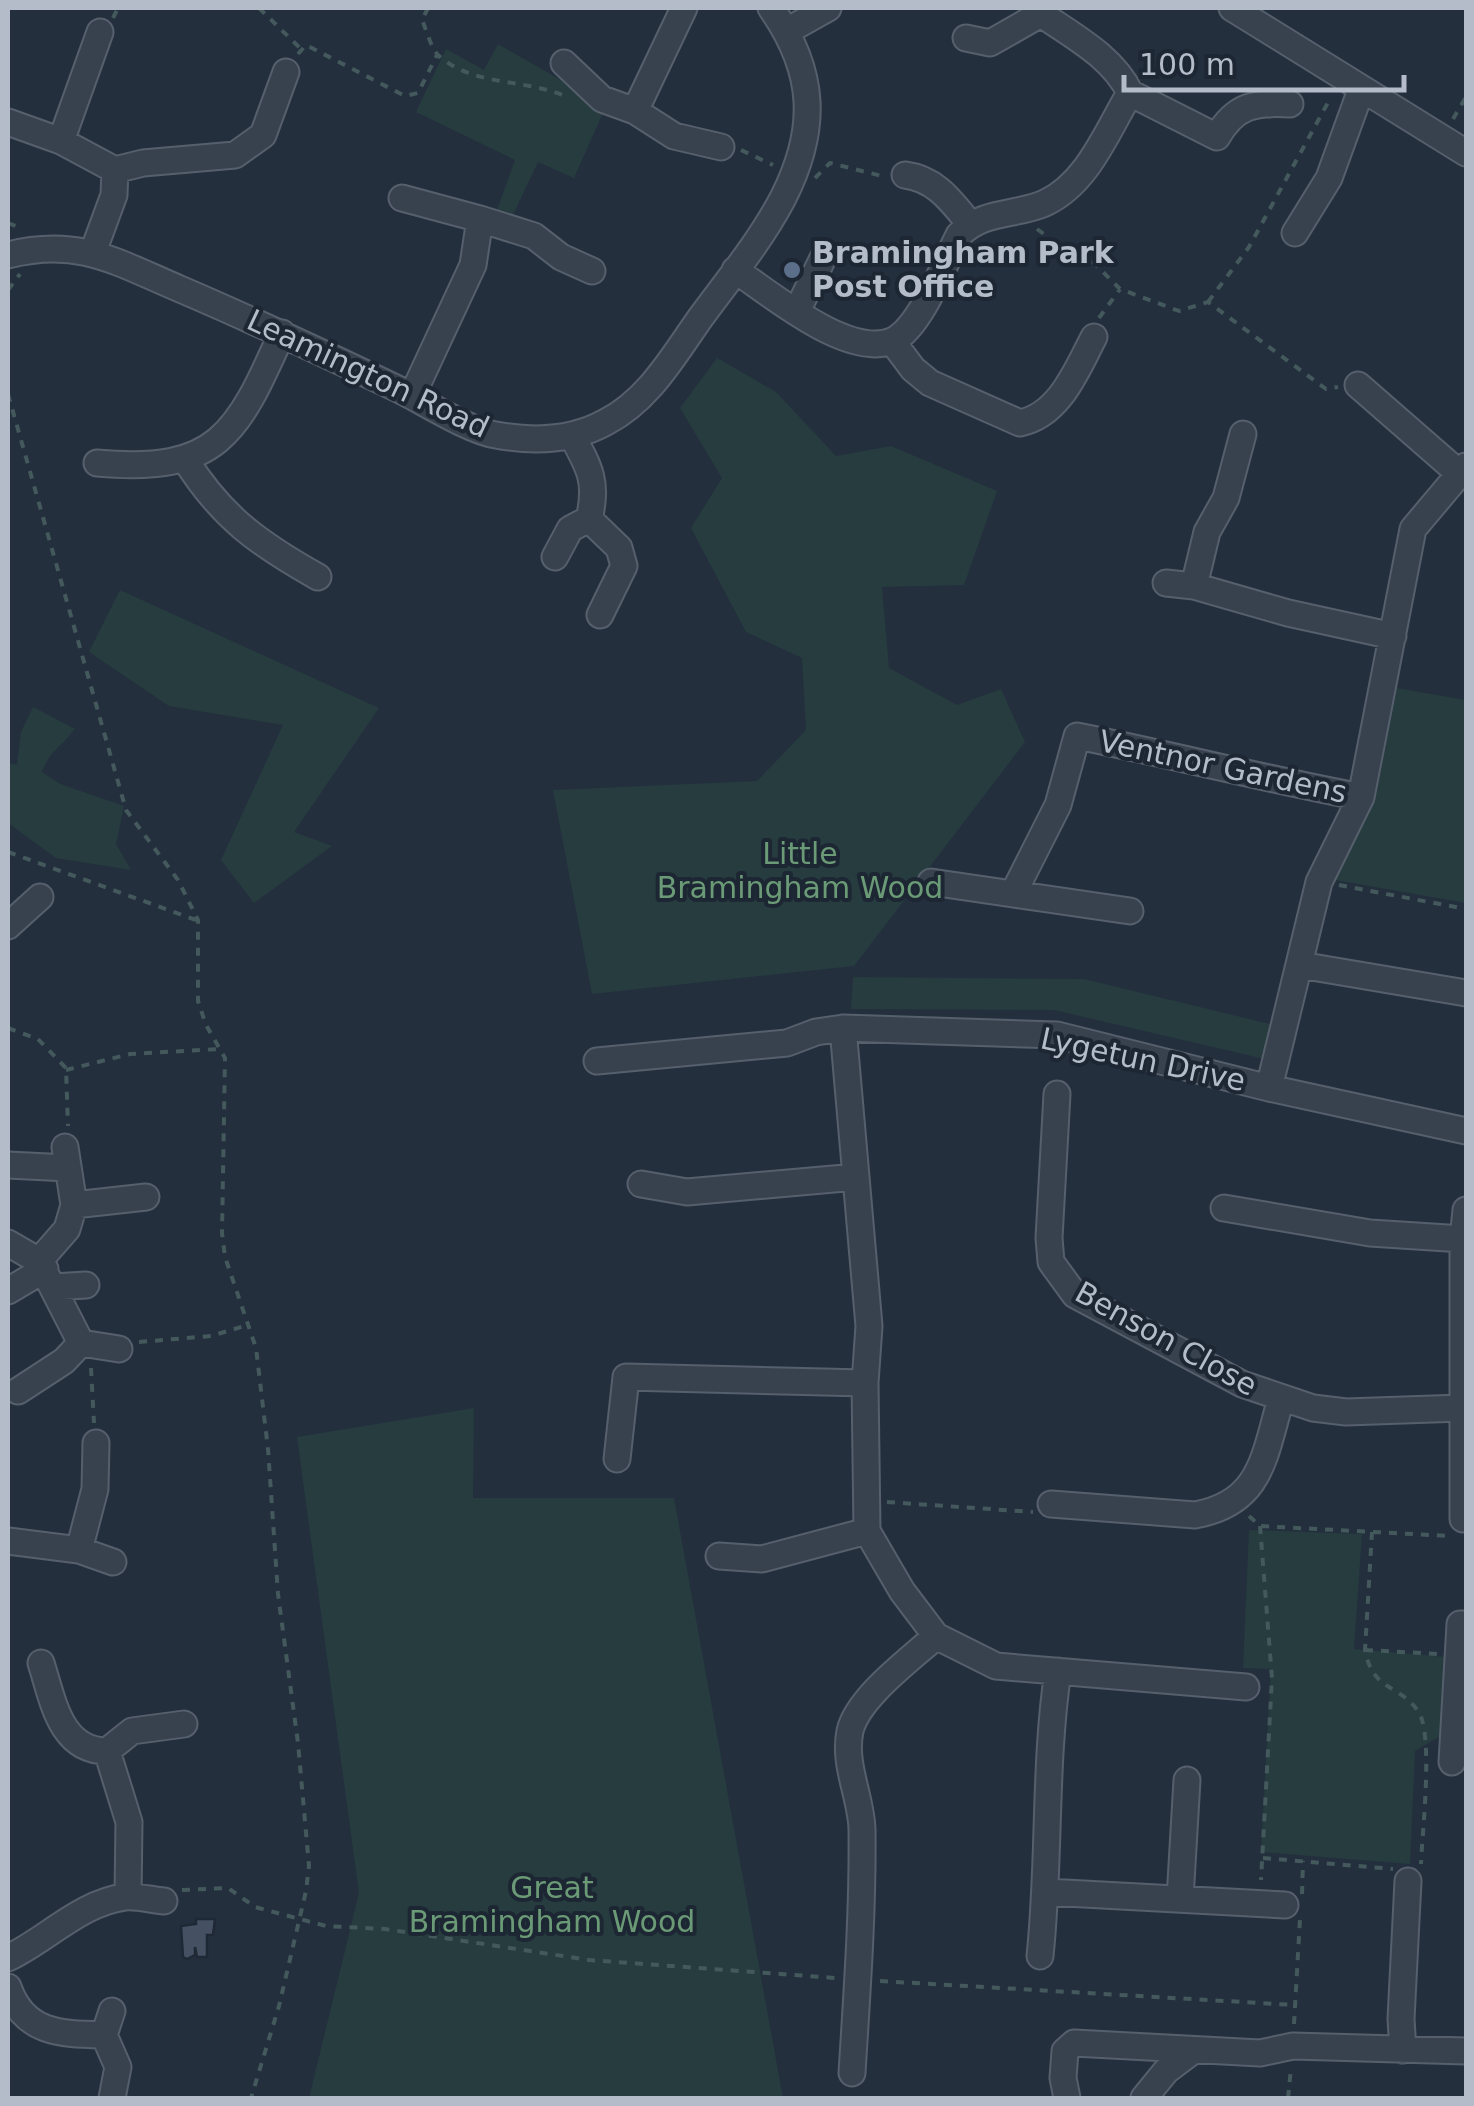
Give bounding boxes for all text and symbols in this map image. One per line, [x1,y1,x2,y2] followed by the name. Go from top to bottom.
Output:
[1124,30,1404,92] scale bar
[1139,47,1235,82] text: 100 m
[812,235,1115,304] place label: Bramingham Park Post Office
[781,259,803,281] marker: Bramingham Park Post Office
[242,302,495,445] street label: Leamington Road
[1096,723,1350,810] street label: Ventnor Gardens
[657,836,943,905] park label: Little Bramingham Wood
[1037,1021,1249,1098] street label: Lygetun Drive
[1069,1274,1263,1403] street label: Benson Close
[409,1870,695,1939] park label: Great Bramingham Wood

